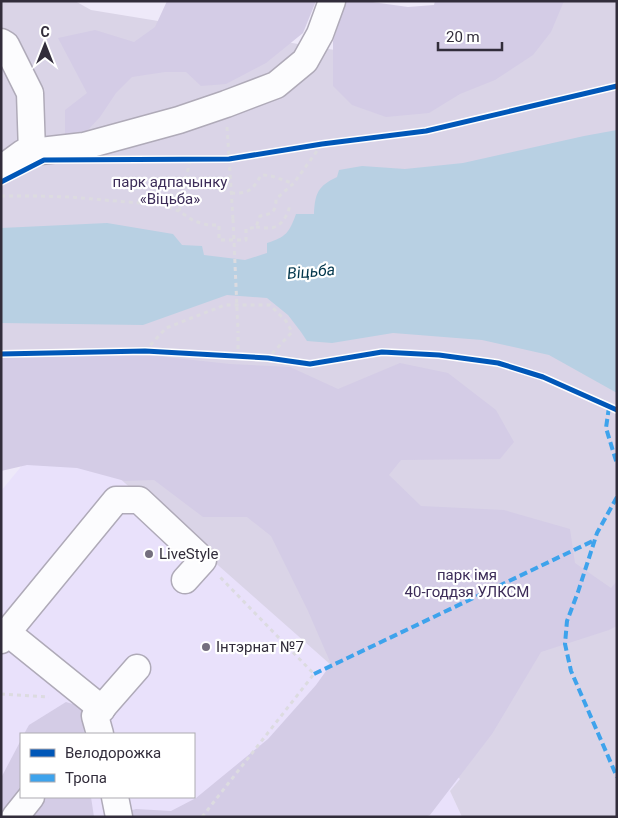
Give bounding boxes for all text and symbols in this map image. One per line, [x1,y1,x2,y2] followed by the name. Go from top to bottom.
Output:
[20,20,70,70] north arrow
[438,20,502,52] scale bar
[40,24,50,40] text: С
[446,28,480,46] text: 20 m
[113,173,227,208] park label: парк адпачынку «Віцьба»
[286,260,336,283] water label: Віцьба
[159,545,218,563] place label: LiveStyle
[143,548,155,560] marker: LiveStyle
[405,566,529,601] park label: парк імя 40-годдзя УЛКСМ
[216,638,304,656] place label: Інтэрнат №7
[200,641,212,653] marker: Інтэрнат №7
[20,733,195,798] legend
[65,744,161,762] text: Велодорожка
[65,769,107,787] text: Тропа

